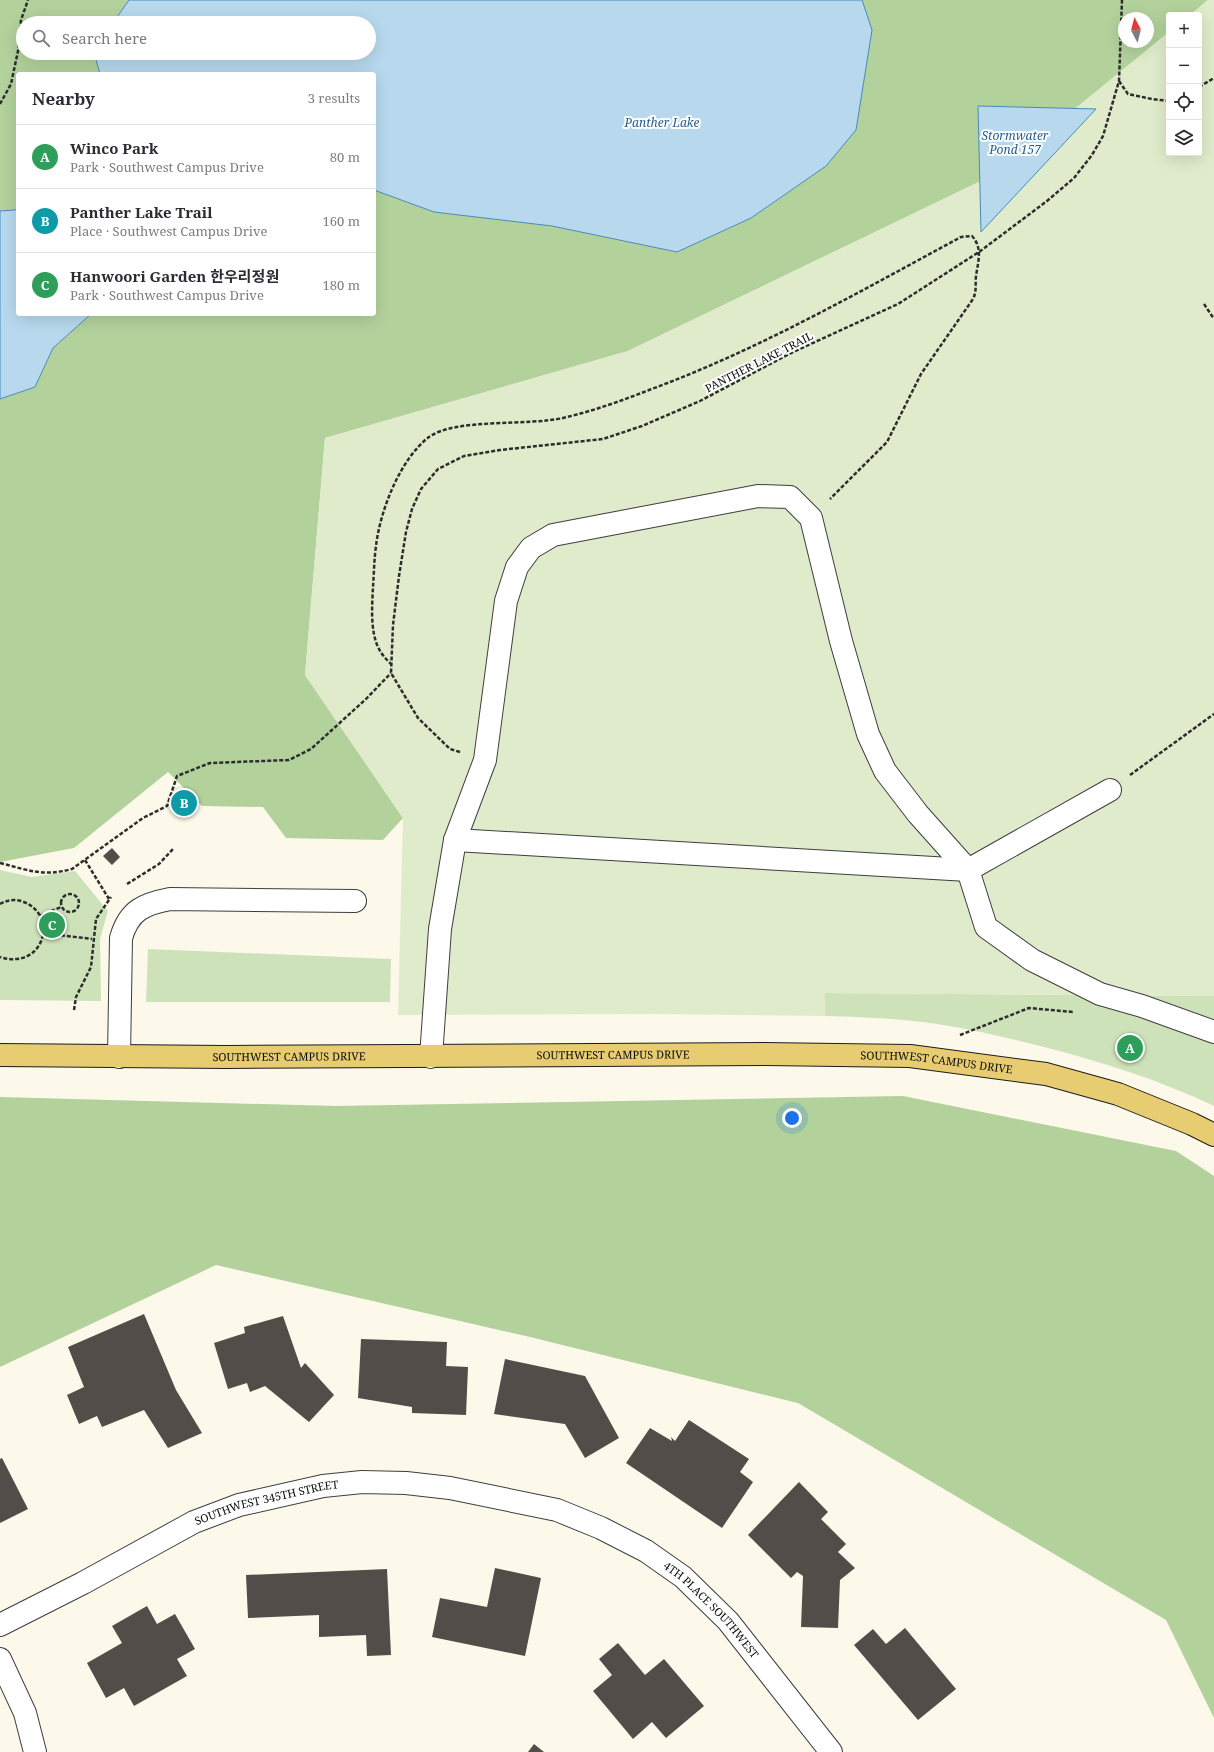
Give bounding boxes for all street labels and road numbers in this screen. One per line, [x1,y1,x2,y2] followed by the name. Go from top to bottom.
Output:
[702,328,815,395] street label: PANTHER LAKE TRAIL
[536,1046,690,1062] street label: SOUTHWEST CAMPUS DRIVE
[860,1047,1014,1077] street label: SOUTHWEST CAMPUS DRIVE
[212,1048,366,1064] street label: SOUTHWEST CAMPUS DRIVE
[192,1476,339,1528] street label: SOUTHWEST 345TH STREET
[661,1558,762,1661] street label: 4TH PLACE SOUTHWEST

